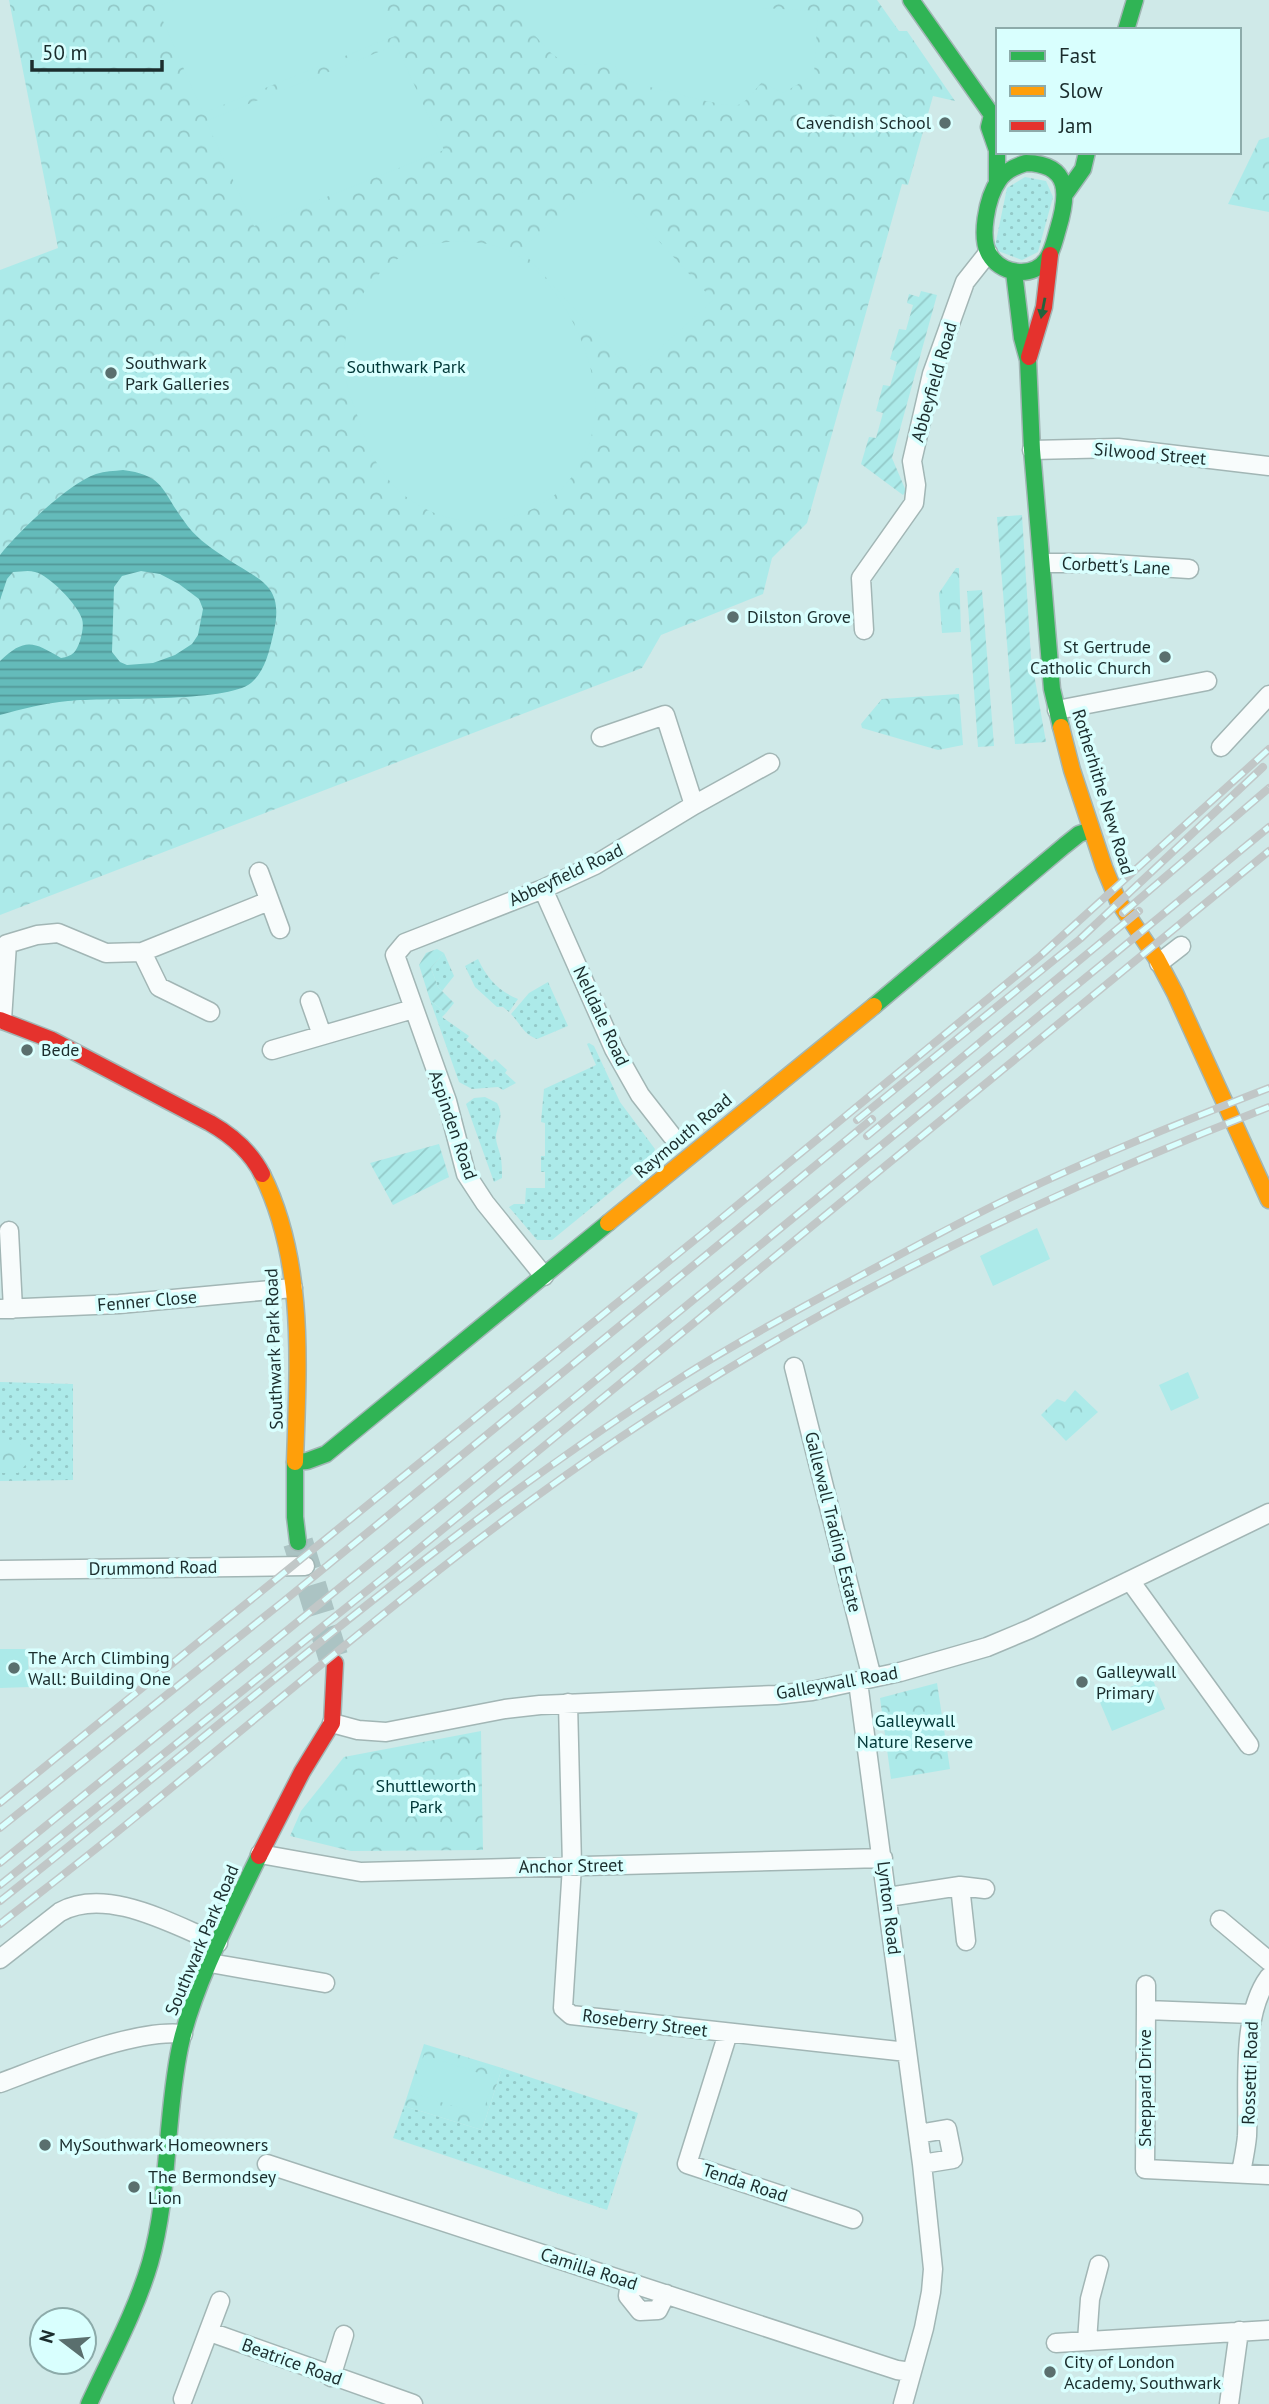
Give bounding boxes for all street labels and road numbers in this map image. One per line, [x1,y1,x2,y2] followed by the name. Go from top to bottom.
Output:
[905,319,962,445] street label: Abbeyfield Road
[1093,437,1207,470] street label: Silwood Street
[1061,551,1171,580] street label: Corbett's Lane
[1067,706,1140,877] street label: Rotherhithe New Road
[505,838,627,911] street label: Abbeyfield Road
[568,962,635,1069] street label: Nelldale Road
[424,1067,483,1183] street label: Aspinden Road
[629,1088,736,1183] street label: Raymouth Road
[259,1268,288,1430] street label: Southwark Park Road
[96,1285,198,1316] street label: Fenner Close
[800,1429,867,1615] street label: Gallewall Trading Estate
[88,1555,218,1580] street label: Drummond Road
[774,1660,900,1705] street label: Galleywall Road
[518,1853,624,1878] street label: Anchor Street
[872,1860,907,1956] street label: Lynton Road
[159,1861,244,2019] street label: Southwark Park Road
[581,2003,709,2042] street label: Roseberry Street
[1236,2021,1263,2125] street label: Rossetti Road
[1133,2029,1156,2147] street label: Sheppard Drive
[700,2158,791,2207] street label: Tenda Road
[538,2242,641,2295] street label: Camilla Road
[239,2333,346,2390] street label: Beatrice Road

